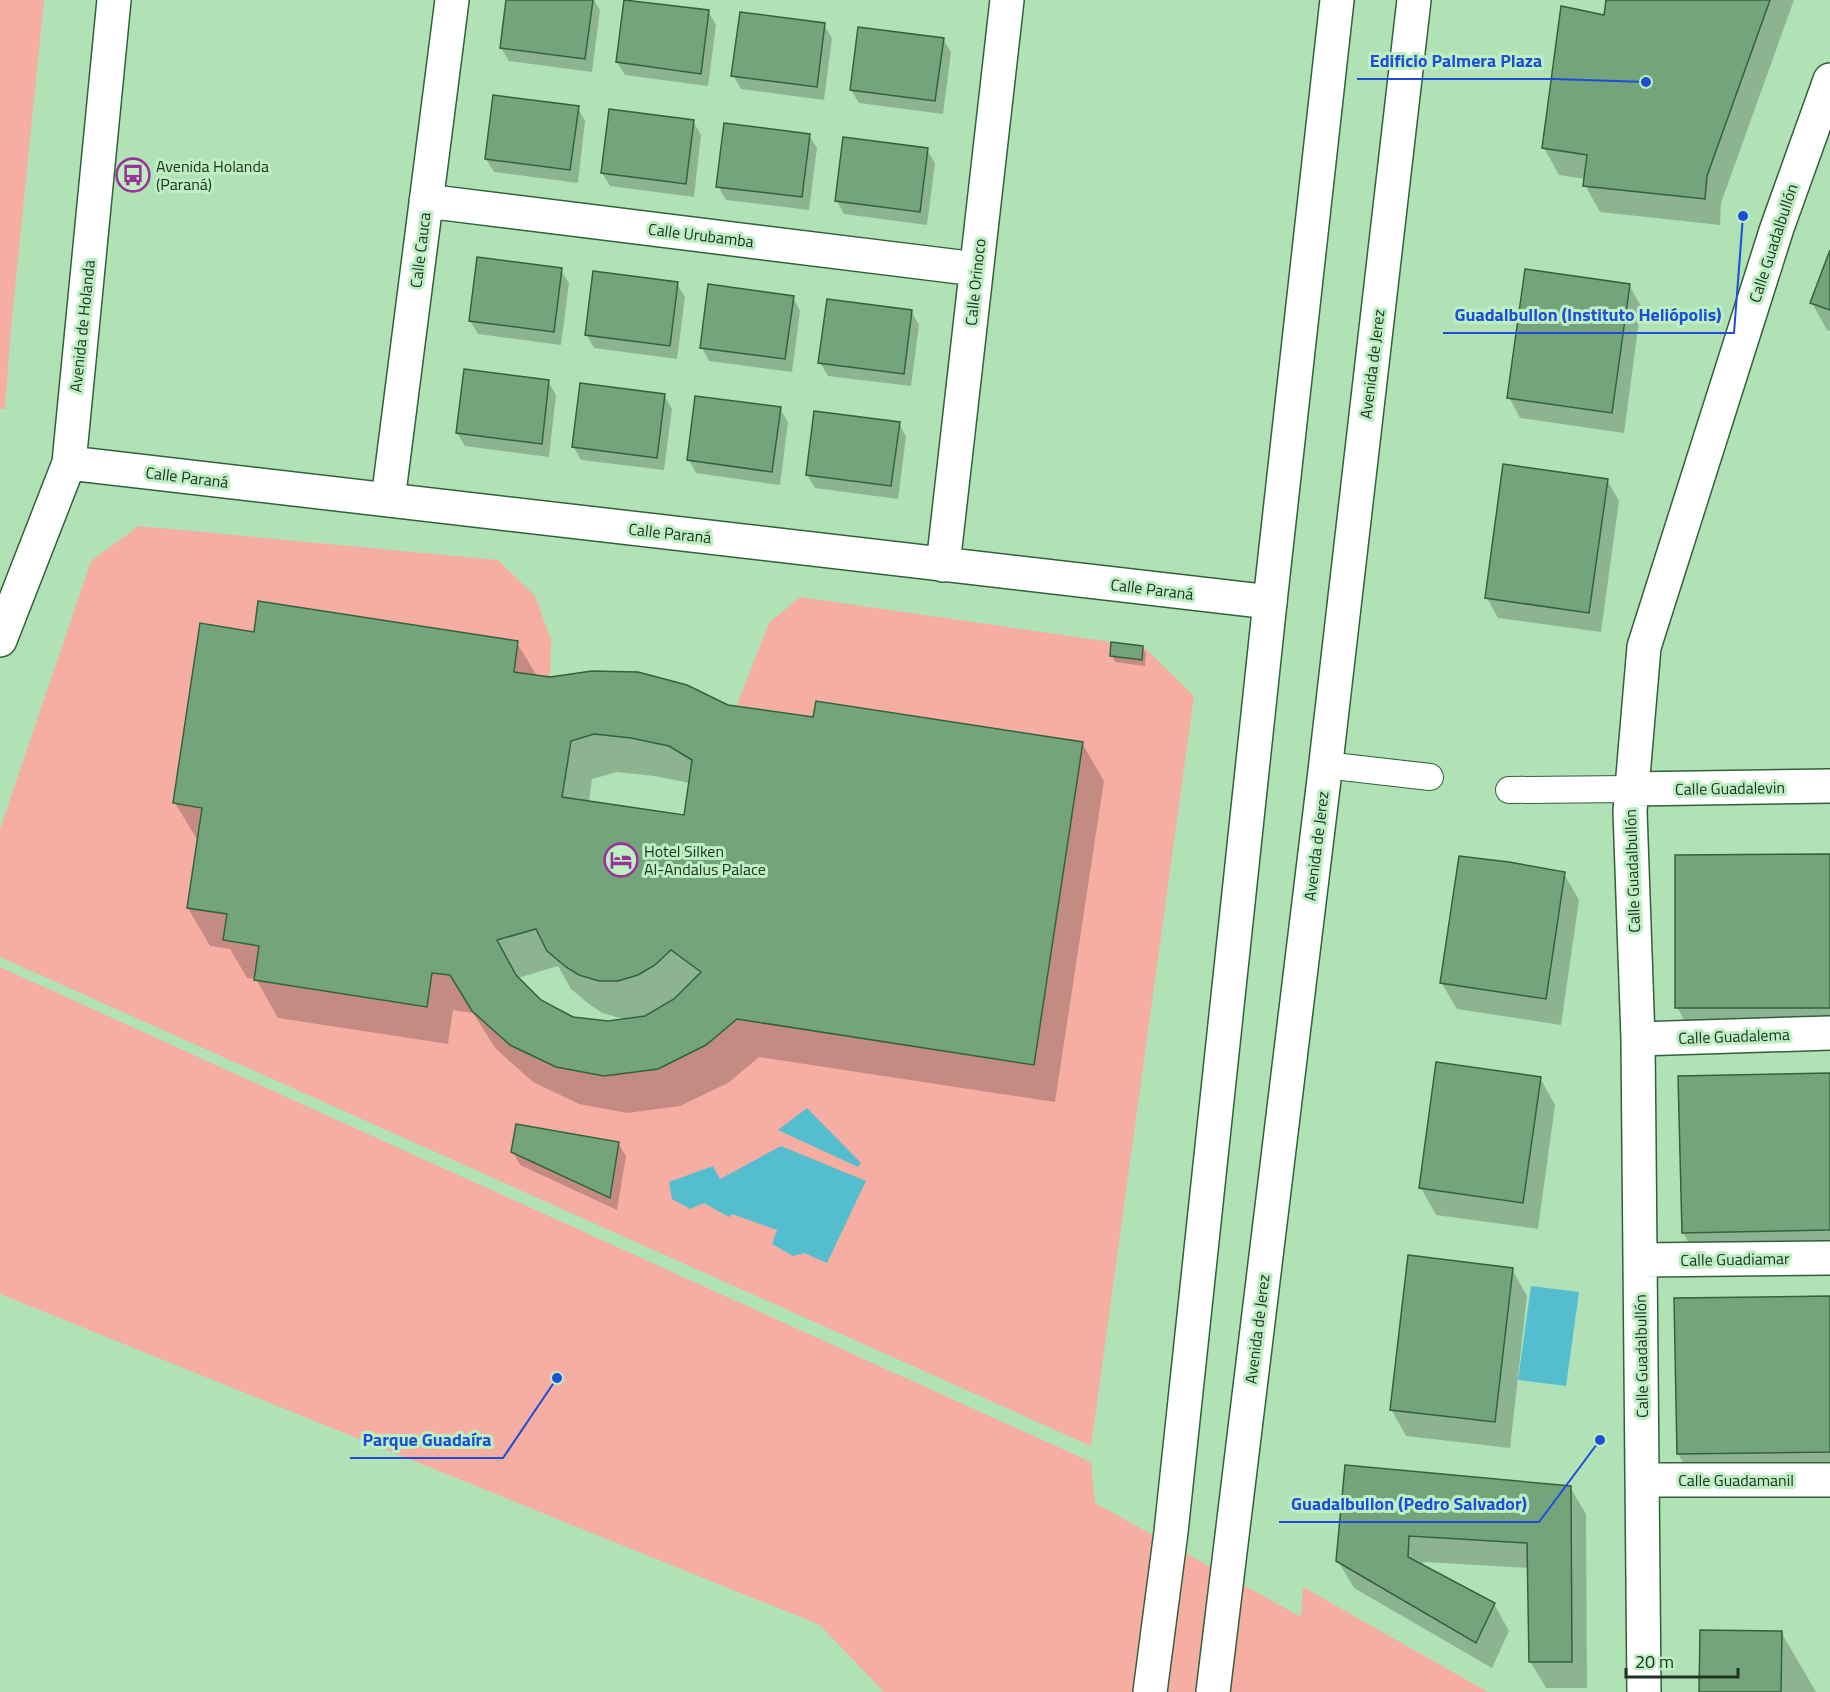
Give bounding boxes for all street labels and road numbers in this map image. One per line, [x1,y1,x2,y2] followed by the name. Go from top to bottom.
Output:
[1742,181,1804,305] street label: Calle Guadalbullón
[403,211,437,289] street label: Calle Cauca
[647,217,755,253] street label: Calle Urubamba
[958,237,992,327] street label: Calle Orinoco
[63,259,101,393] street label: Avenida de Holanda
[1353,308,1391,420] street label: Avenida de Jerez
[144,460,230,494] street label: Calle Paraná
[627,517,713,549] street label: Calle Paraná
[1109,572,1195,606] street label: Calle Paraná
[1675,775,1785,801] street label: Calle Guadalevin
[1297,790,1335,902] street label: Avenida de Jerez
[1618,809,1646,933] street label: Calle Guadalbullón
[1678,1022,1790,1050] street label: Calle Guadalema
[1680,1246,1790,1272] street label: Calle Guadiamar
[1238,1273,1276,1385] street label: Avenida de Jerez
[1628,1294,1654,1418] street label: Calle Guadalbullón
[1678,1468,1794,1492] street label: Calle Guadamanil

